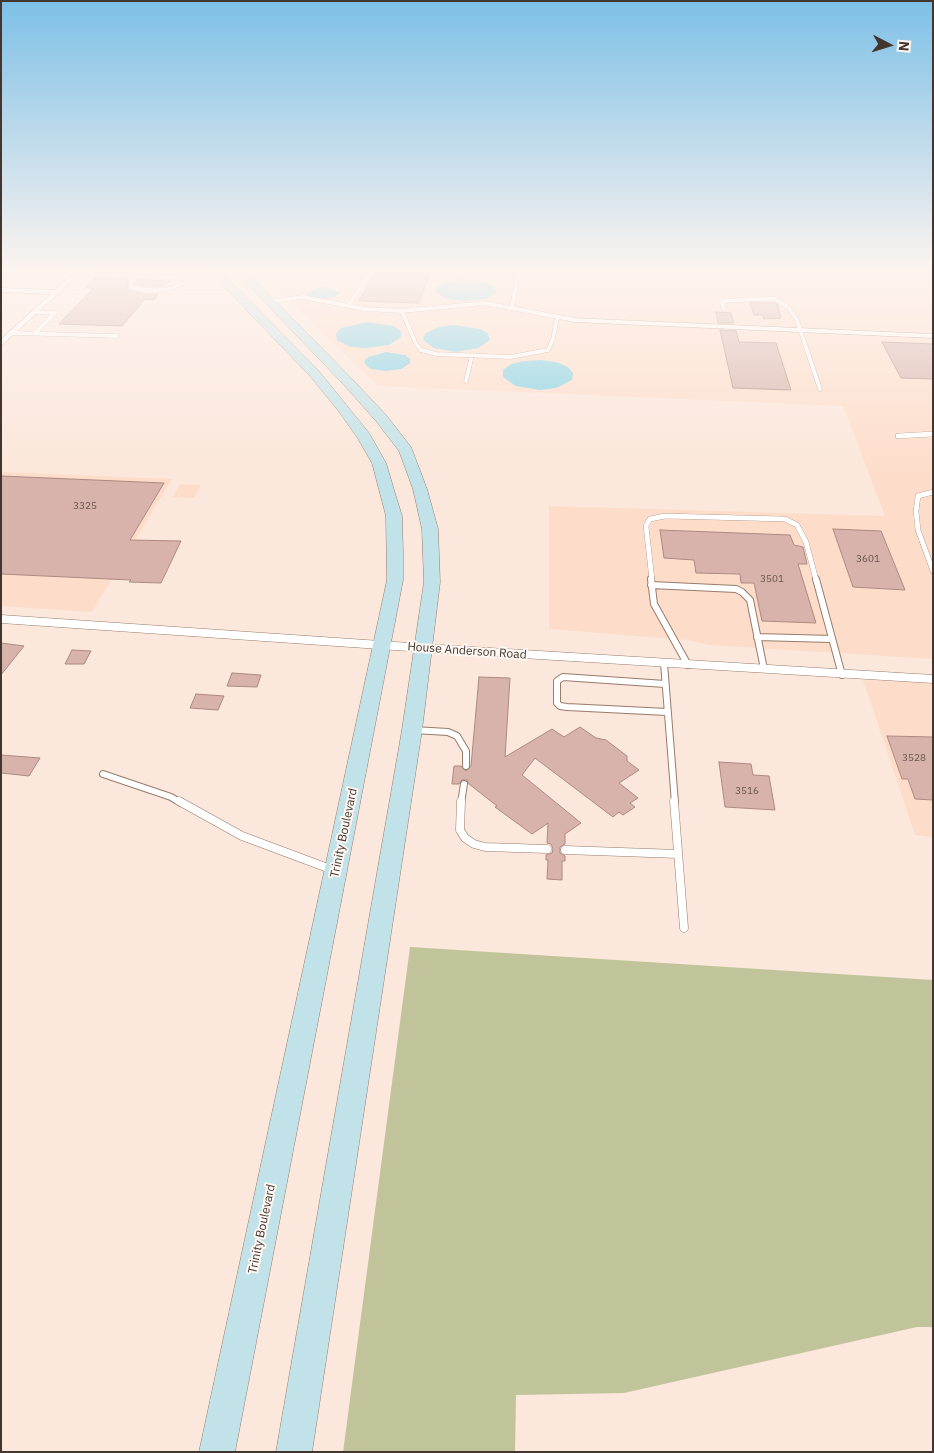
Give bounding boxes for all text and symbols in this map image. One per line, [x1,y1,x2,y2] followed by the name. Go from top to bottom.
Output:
[864,20,914,70] north arrow
[895,40,913,52] text: N
[73,500,97,512] house number: 3325
[856,553,880,565] house number: 3601
[760,573,784,585] house number: 3501
[407,640,527,662] street label: House Anderson Road
[902,752,926,764] house number: 3528
[735,785,759,797] house number: 3516
[327,787,361,879] street label: Trinity Boulevard
[245,1183,279,1275] street label: Trinity Boulevard

